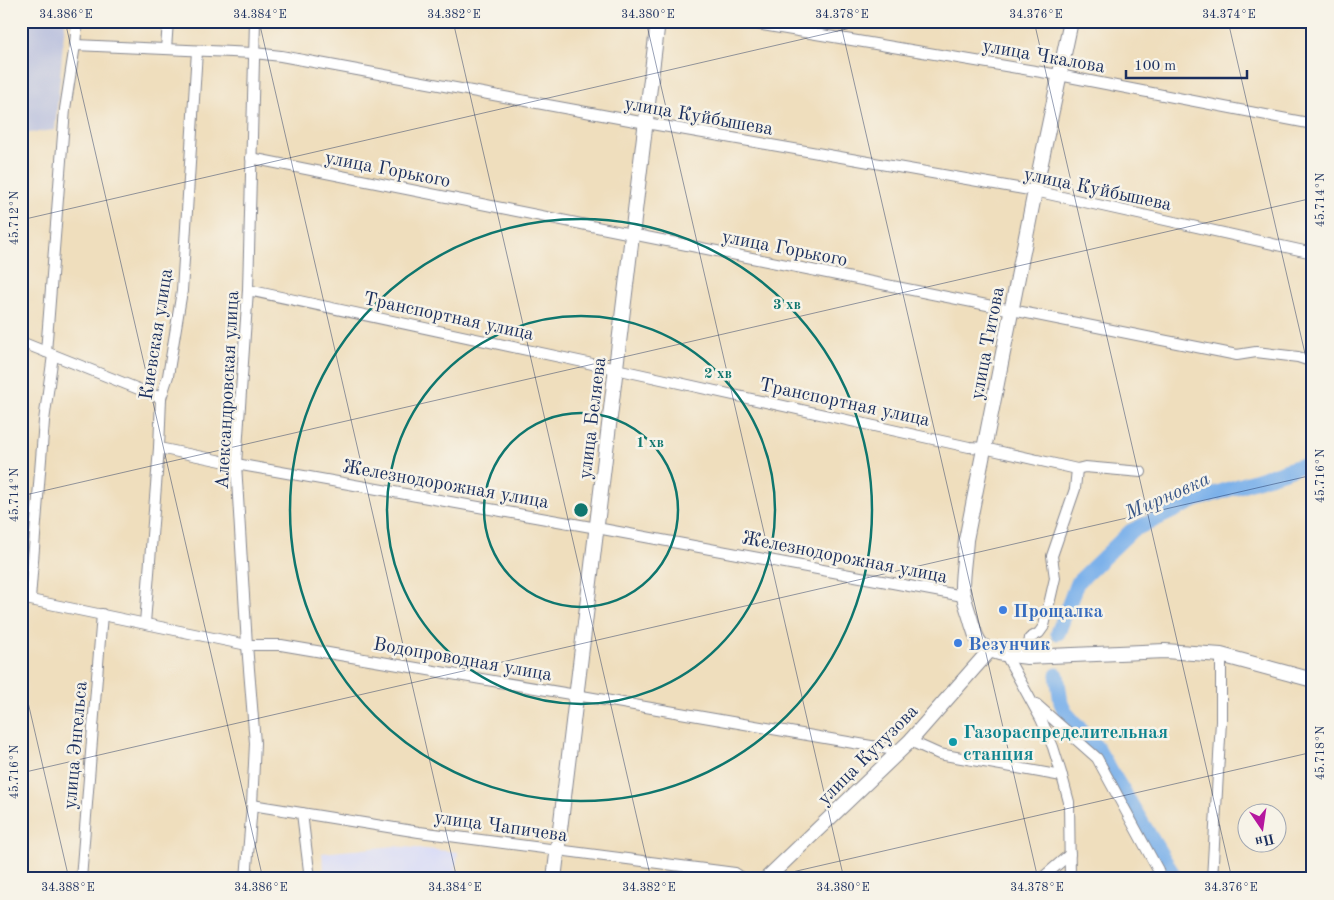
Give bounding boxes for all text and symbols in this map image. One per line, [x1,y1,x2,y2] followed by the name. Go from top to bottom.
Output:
[39,9,93,21] text: 34.386°E
[233,9,287,21] text: 34.384°E
[427,9,481,21] text: 34.382°E
[621,9,675,21] text: 34.380°E
[815,9,869,21] text: 34.378°E
[1009,9,1063,21] text: 34.376°E
[1202,9,1256,21] text: 34.374°E
[981,37,1107,78] street label: улица Чкалова
[1126,48,1248,80] scale bar
[1134,59,1176,74] text: 100 m
[623,95,775,140] street label: улица Куйбышева
[323,149,452,192] street label: улица Горького
[1022,165,1174,216] street label: улица Куйбышева
[1314,173,1327,227] text: 45.714°N
[8,191,21,245] text: 45.712°N
[720,228,849,271] street label: улица Горького
[138,267,177,402] street label: Киевская улица
[968,285,1009,402] street label: улица Титова
[214,290,243,490] street label: Александровская улица
[362,290,536,345] street label: Транспортная улица
[773,298,801,313] text: 3 хв
[577,356,610,480] street label: улица Беляева
[704,367,732,382] text: 2 хв
[758,376,932,431] street label: Транспортная улица
[636,436,664,451] text: 1 хв
[1314,449,1327,503] text: 45.716°N
[341,458,551,513] street label: Железнодорожная улица
[8,468,21,522] text: 45.714°N
[1121,469,1214,525] water label: Мирновка
[572,501,590,519] centre of rings
[740,529,950,588] street label: Железнодорожная улица
[1013,603,1103,622] place label: Прощалка
[997,604,1009,616] marker: Прощалка
[372,635,554,686] street label: Водопроводная улица
[968,636,1050,655] place label: Везунчик
[952,637,964,649] marker: Везунчик
[61,680,92,810] street label: улица Энгельса
[815,702,923,810] street label: улица Кутузова
[963,724,1168,765] place label: Газораспределительная станция
[1314,726,1327,780] text: 45.718°N
[947,736,959,748] marker: Газораспределительная станция
[8,745,21,799] text: 45.716°N
[1236,802,1286,852] north arrow
[433,809,569,846] street label: улица Чапичева
[1254,831,1276,849] text: Пн
[41,882,95,894] text: 34.388°E
[234,882,288,894] text: 34.386°E
[428,882,482,894] text: 34.384°E
[622,882,676,894] text: 34.382°E
[816,882,870,894] text: 34.380°E
[1010,882,1064,894] text: 34.378°E
[1204,882,1258,894] text: 34.376°E

